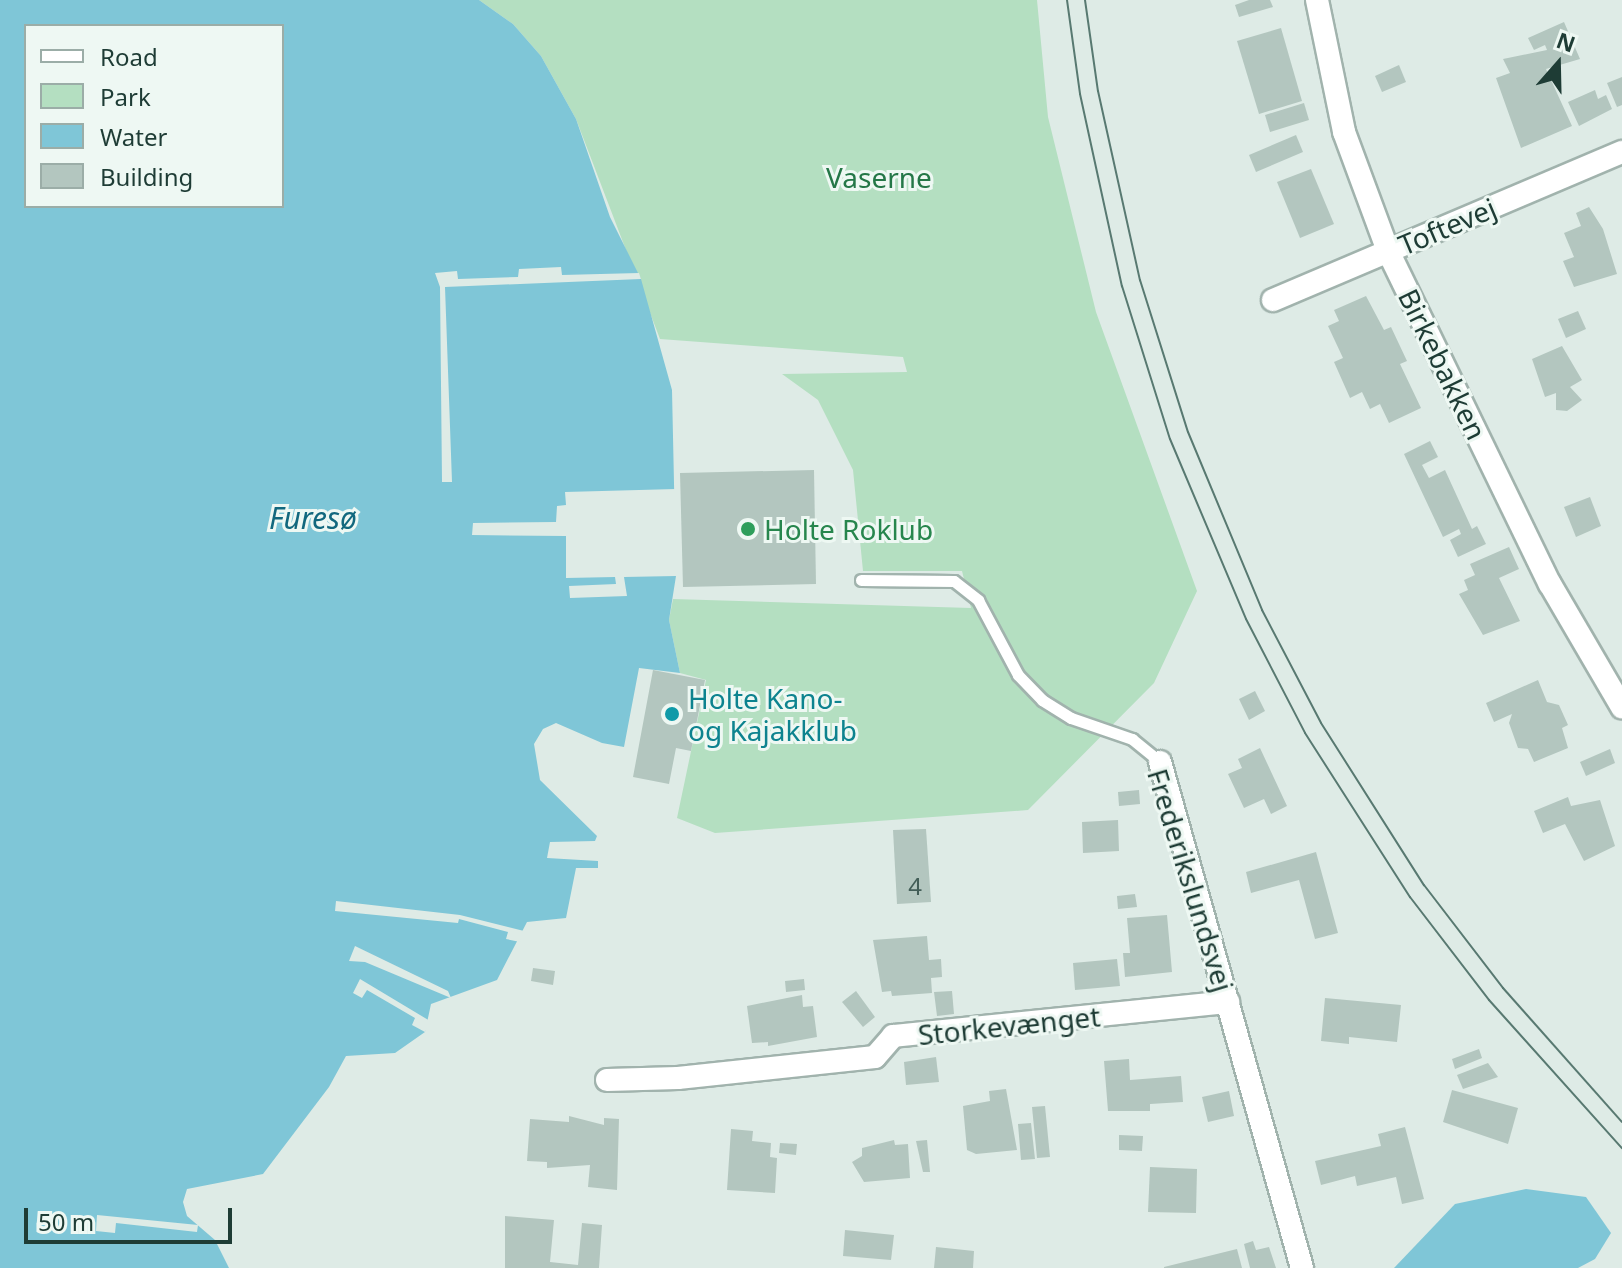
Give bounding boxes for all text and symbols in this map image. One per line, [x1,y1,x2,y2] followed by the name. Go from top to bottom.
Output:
[24,24,284,208] legend
[1518,24,1598,104] north arrow
[1553,24,1580,59] text: N
[100,40,158,73] text: Road
[100,80,151,113] text: Park
[100,120,167,153] text: Water
[100,160,193,193] text: Building
[826,160,932,194] park label: Vaserne
[1393,190,1501,262] street label: Toftevej
[1392,283,1494,445] street label: Birkebakken
[269,500,357,536] water label: Furesø
[764,512,933,546] place label: Holte Roklub
[739,520,757,538] marker: Holte Roklub
[688,681,857,747] place label: Holte Kano- og Kajakklub
[663,705,681,723] marker: Holte Kano- og Kajakklub
[1141,765,1241,995] street label: Frederikslundsvej
[908,872,922,900] house number: 4
[916,999,1102,1051] street label: Storkevænget
[28,1192,236,1242] scale bar
[38,1205,94,1238] text: 50 m

